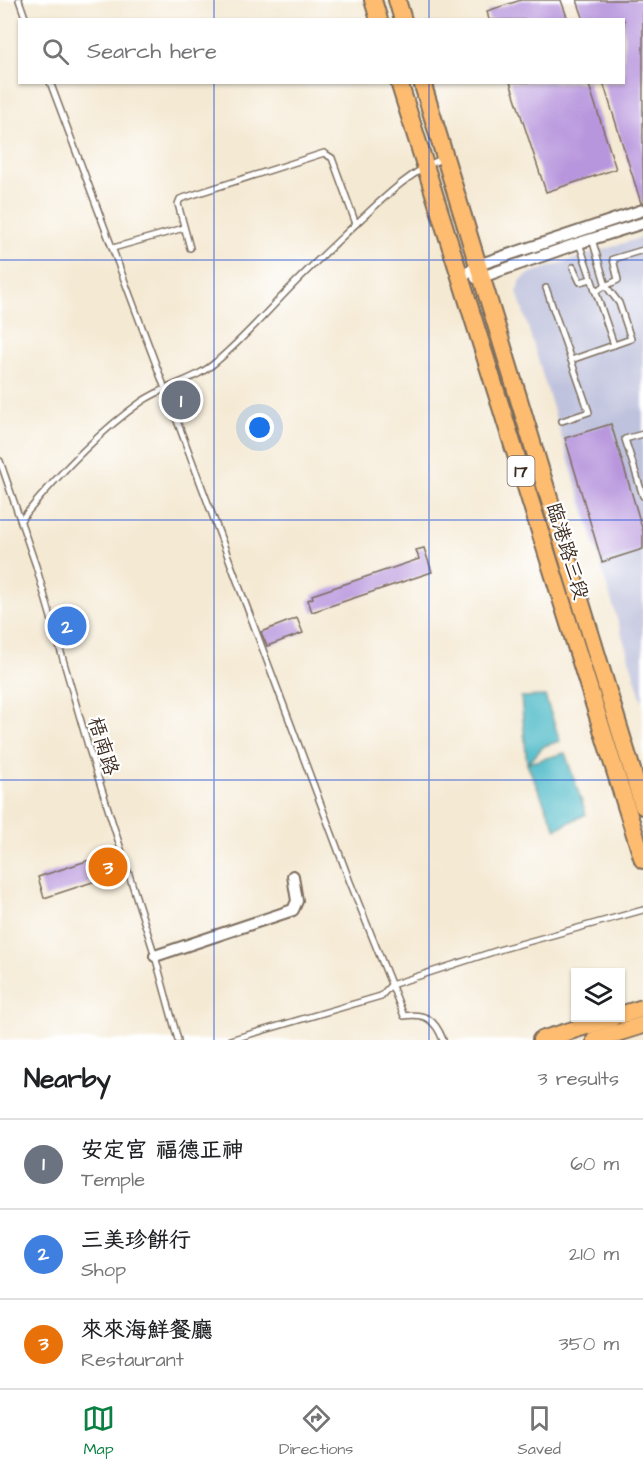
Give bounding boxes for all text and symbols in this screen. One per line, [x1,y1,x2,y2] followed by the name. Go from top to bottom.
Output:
[18,18,625,84] search box
[39,35,72,68] icon: search
[87,36,217,67] text: Search here
[162,378,201,422] pin: 1
[245,413,274,442] your location
[508,456,534,486] road number: 17
[539,499,595,603] street label: 臨港路三段
[48,604,86,648] pin: 2
[81,714,125,780] street label: 梧南路
[88,844,128,890] pin: 3
[571,968,625,1022] map controls
[571,968,625,1022] button: layers
[24,1061,111,1097] text: Nearby
[537,1065,619,1093] text: 3 results
[81,1135,244,1166] text: 安定宮 福德正神
[42,1150,45,1178] text: 1
[570,1150,619,1178] text: 60 m
[81,1166,145,1194] text: Temple
[81,1225,191,1256] text: 三美珍餅行
[38,1240,49,1268] text: 2
[569,1240,619,1268] text: 210 m
[81,1256,126,1284] text: Shop
[81,1315,213,1346] text: 來來海鮮餐廳
[38,1330,49,1358] text: 3
[558,1330,619,1358] text: 350 m
[81,1346,184,1374] text: Restaurant
[82,1402,115,1460] tab: Map
[279,1402,353,1460] tab: Directions
[517,1402,561,1460] tab: Saved

